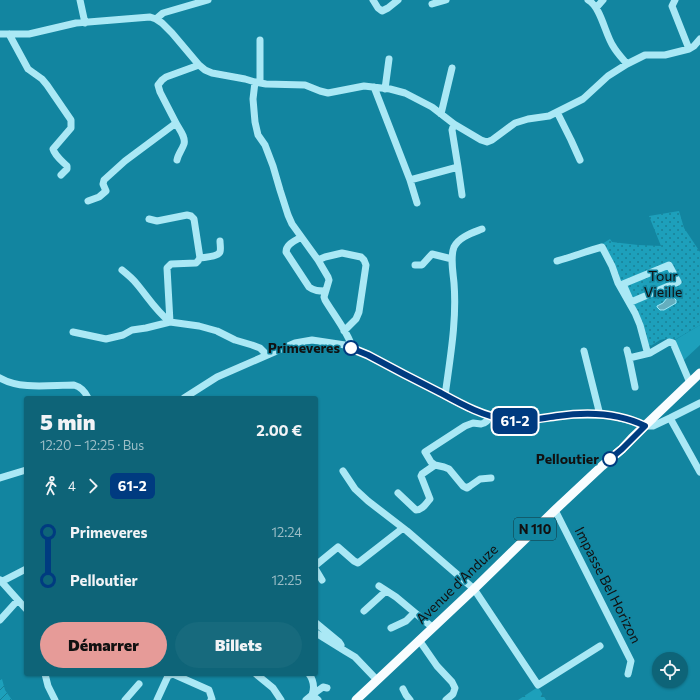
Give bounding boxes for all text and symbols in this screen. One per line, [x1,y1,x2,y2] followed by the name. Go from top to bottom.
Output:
[644,267,682,300] park label: Tour Vieille
[268,339,340,356] place label: Primeveres
[343,340,359,356] marker: Primeveres
[40,408,96,435] text: 5 min
[487,408,543,434] line badge: 61-2
[501,412,529,429] text: 61-2
[256,421,302,439] text: 2.00 €
[40,437,144,453] text: 12:20 – 12:25 · Bus
[536,450,599,467] place label: Pelloutier
[602,451,618,467] marker: Pelloutier
[40,475,62,497] icon: walk
[82,475,104,497] icon: forward
[118,477,147,494] text: 61-2
[68,478,76,494] text: 4
[514,518,556,540] road number: N 110
[70,523,147,541] text: Primeveres
[271,524,302,540] text: 12:24
[572,524,645,646] street label: Impasse Bel Horizon
[412,540,501,627] street label: Avenue d'Anduze
[70,571,138,589] text: Pelloutier
[271,572,302,588] text: 12:25
[40,622,167,668] button: Démarrer
[175,622,302,668] button: Billets
[652,652,688,688] map controls
[652,652,688,688] button: locate

